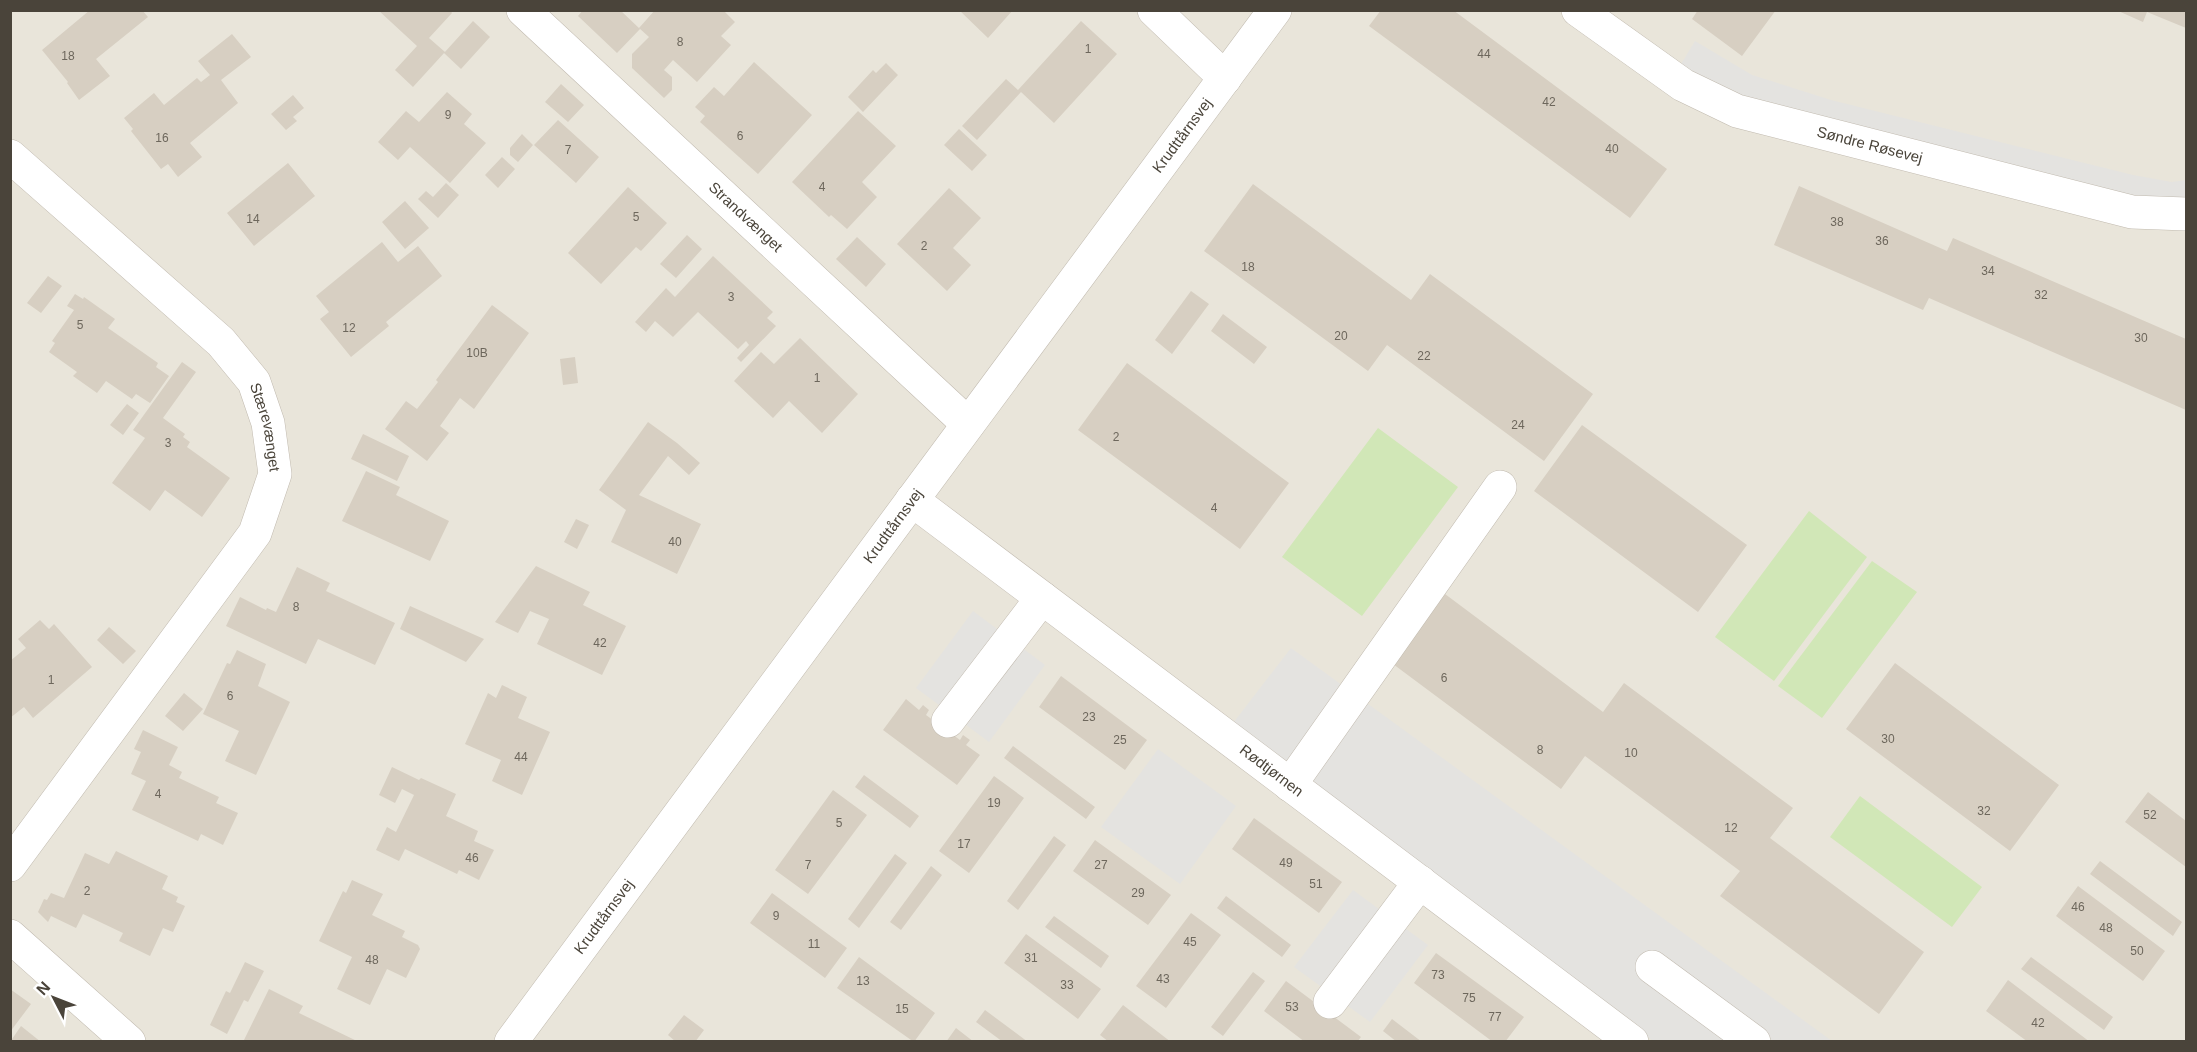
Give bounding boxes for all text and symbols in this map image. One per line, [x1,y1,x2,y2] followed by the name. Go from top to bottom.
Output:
[677,35,684,49] house number: 8
[1085,42,1092,56] house number: 1
[1477,47,1491,61] house number: 44
[61,49,75,63] house number: 18
[1149,95,1215,176] street label: Krudttårnsvej
[1542,95,1556,109] house number: 42
[445,108,452,122] house number: 9
[1815,123,1925,166] street label: Søndre Røsevej
[737,129,744,143] house number: 6
[155,131,169,145] house number: 16
[1605,142,1619,156] house number: 40
[565,143,572,157] house number: 7
[706,178,787,256] street label: Strandvænget
[819,180,826,194] house number: 4
[633,210,640,224] house number: 5
[246,212,260,226] house number: 14
[1830,215,1844,229] house number: 38
[1875,234,1889,248] house number: 36
[921,239,928,253] house number: 2
[1241,260,1255,274] house number: 18
[1981,264,1995,278] house number: 34
[2034,288,2048,302] house number: 32
[728,290,735,304] house number: 3
[77,318,84,332] house number: 5
[342,321,356,335] house number: 12
[1334,329,1348,343] house number: 20
[2134,331,2148,345] house number: 30
[466,346,488,360] house number: 10B
[1417,349,1431,363] house number: 22
[814,371,821,385] house number: 1
[247,380,284,473] street label: Stærevænget
[1511,418,1525,432] house number: 24
[1113,430,1120,444] house number: 2
[165,436,172,450] house number: 3
[859,485,926,566] street label: Krudttårnsvej
[1211,501,1218,515] house number: 4
[668,535,682,549] house number: 40
[293,600,300,614] house number: 8
[593,636,607,650] house number: 42
[1441,671,1448,685] house number: 6
[48,673,55,687] house number: 1
[227,689,234,703] house number: 6
[1082,710,1096,724] house number: 23
[1881,732,1895,746] house number: 30
[1113,733,1127,747] house number: 25
[1237,741,1307,800] street label: Rødtjørnen
[1537,743,1544,757] house number: 8
[1624,746,1638,760] house number: 10
[514,750,528,764] house number: 44
[155,787,162,801] house number: 4
[987,796,1001,810] house number: 19
[1977,804,1991,818] house number: 32
[2143,808,2157,822] house number: 52
[836,816,843,830] house number: 5
[1724,821,1738,835] house number: 12
[957,837,971,851] house number: 17
[465,851,479,865] house number: 46
[1279,856,1293,870] house number: 49
[805,858,812,872] house number: 7
[1094,858,1108,872] house number: 27
[570,876,637,957] street label: Krudttårnsvej
[1309,877,1323,891] house number: 51
[84,884,91,898] house number: 2
[1131,886,1145,900] house number: 29
[2071,900,2085,914] house number: 46
[773,909,780,923] house number: 9
[2099,921,2113,935] house number: 48
[1183,935,1197,949] house number: 45
[808,937,821,951] house number: 11
[2130,944,2144,958] house number: 50
[1024,951,1038,965] house number: 31
[365,953,379,967] house number: 48
[24,968,84,1028] north arrow
[1431,968,1445,982] house number: 73
[1156,972,1170,986] house number: 43
[856,974,870,988] house number: 13
[33,978,53,998] text: N
[1060,978,1074,992] house number: 33
[1462,991,1476,1005] house number: 75
[1285,1000,1299,1014] house number: 53
[895,1002,909,1016] house number: 15
[1488,1010,1502,1024] house number: 77
[2031,1016,2045,1030] house number: 42

